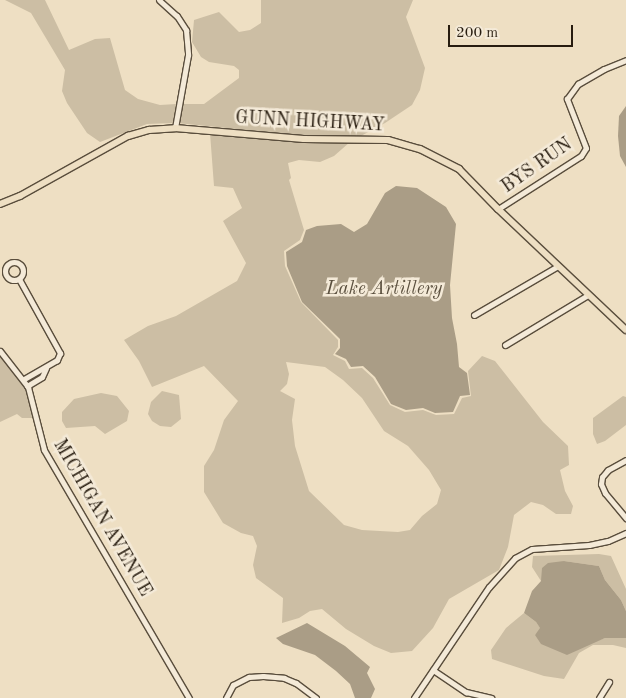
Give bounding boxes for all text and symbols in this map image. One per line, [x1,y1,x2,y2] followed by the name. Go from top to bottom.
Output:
[451,15,576,47] scale bar
[456,26,498,41] text: 200 m
[235,107,385,137] street label: GUNN HIGHWAY
[498,134,576,198] street label: BYS RUN
[326,279,442,301] water label: Lake Artillery
[48,436,156,600] street label: MICHIGAN AVENUE

